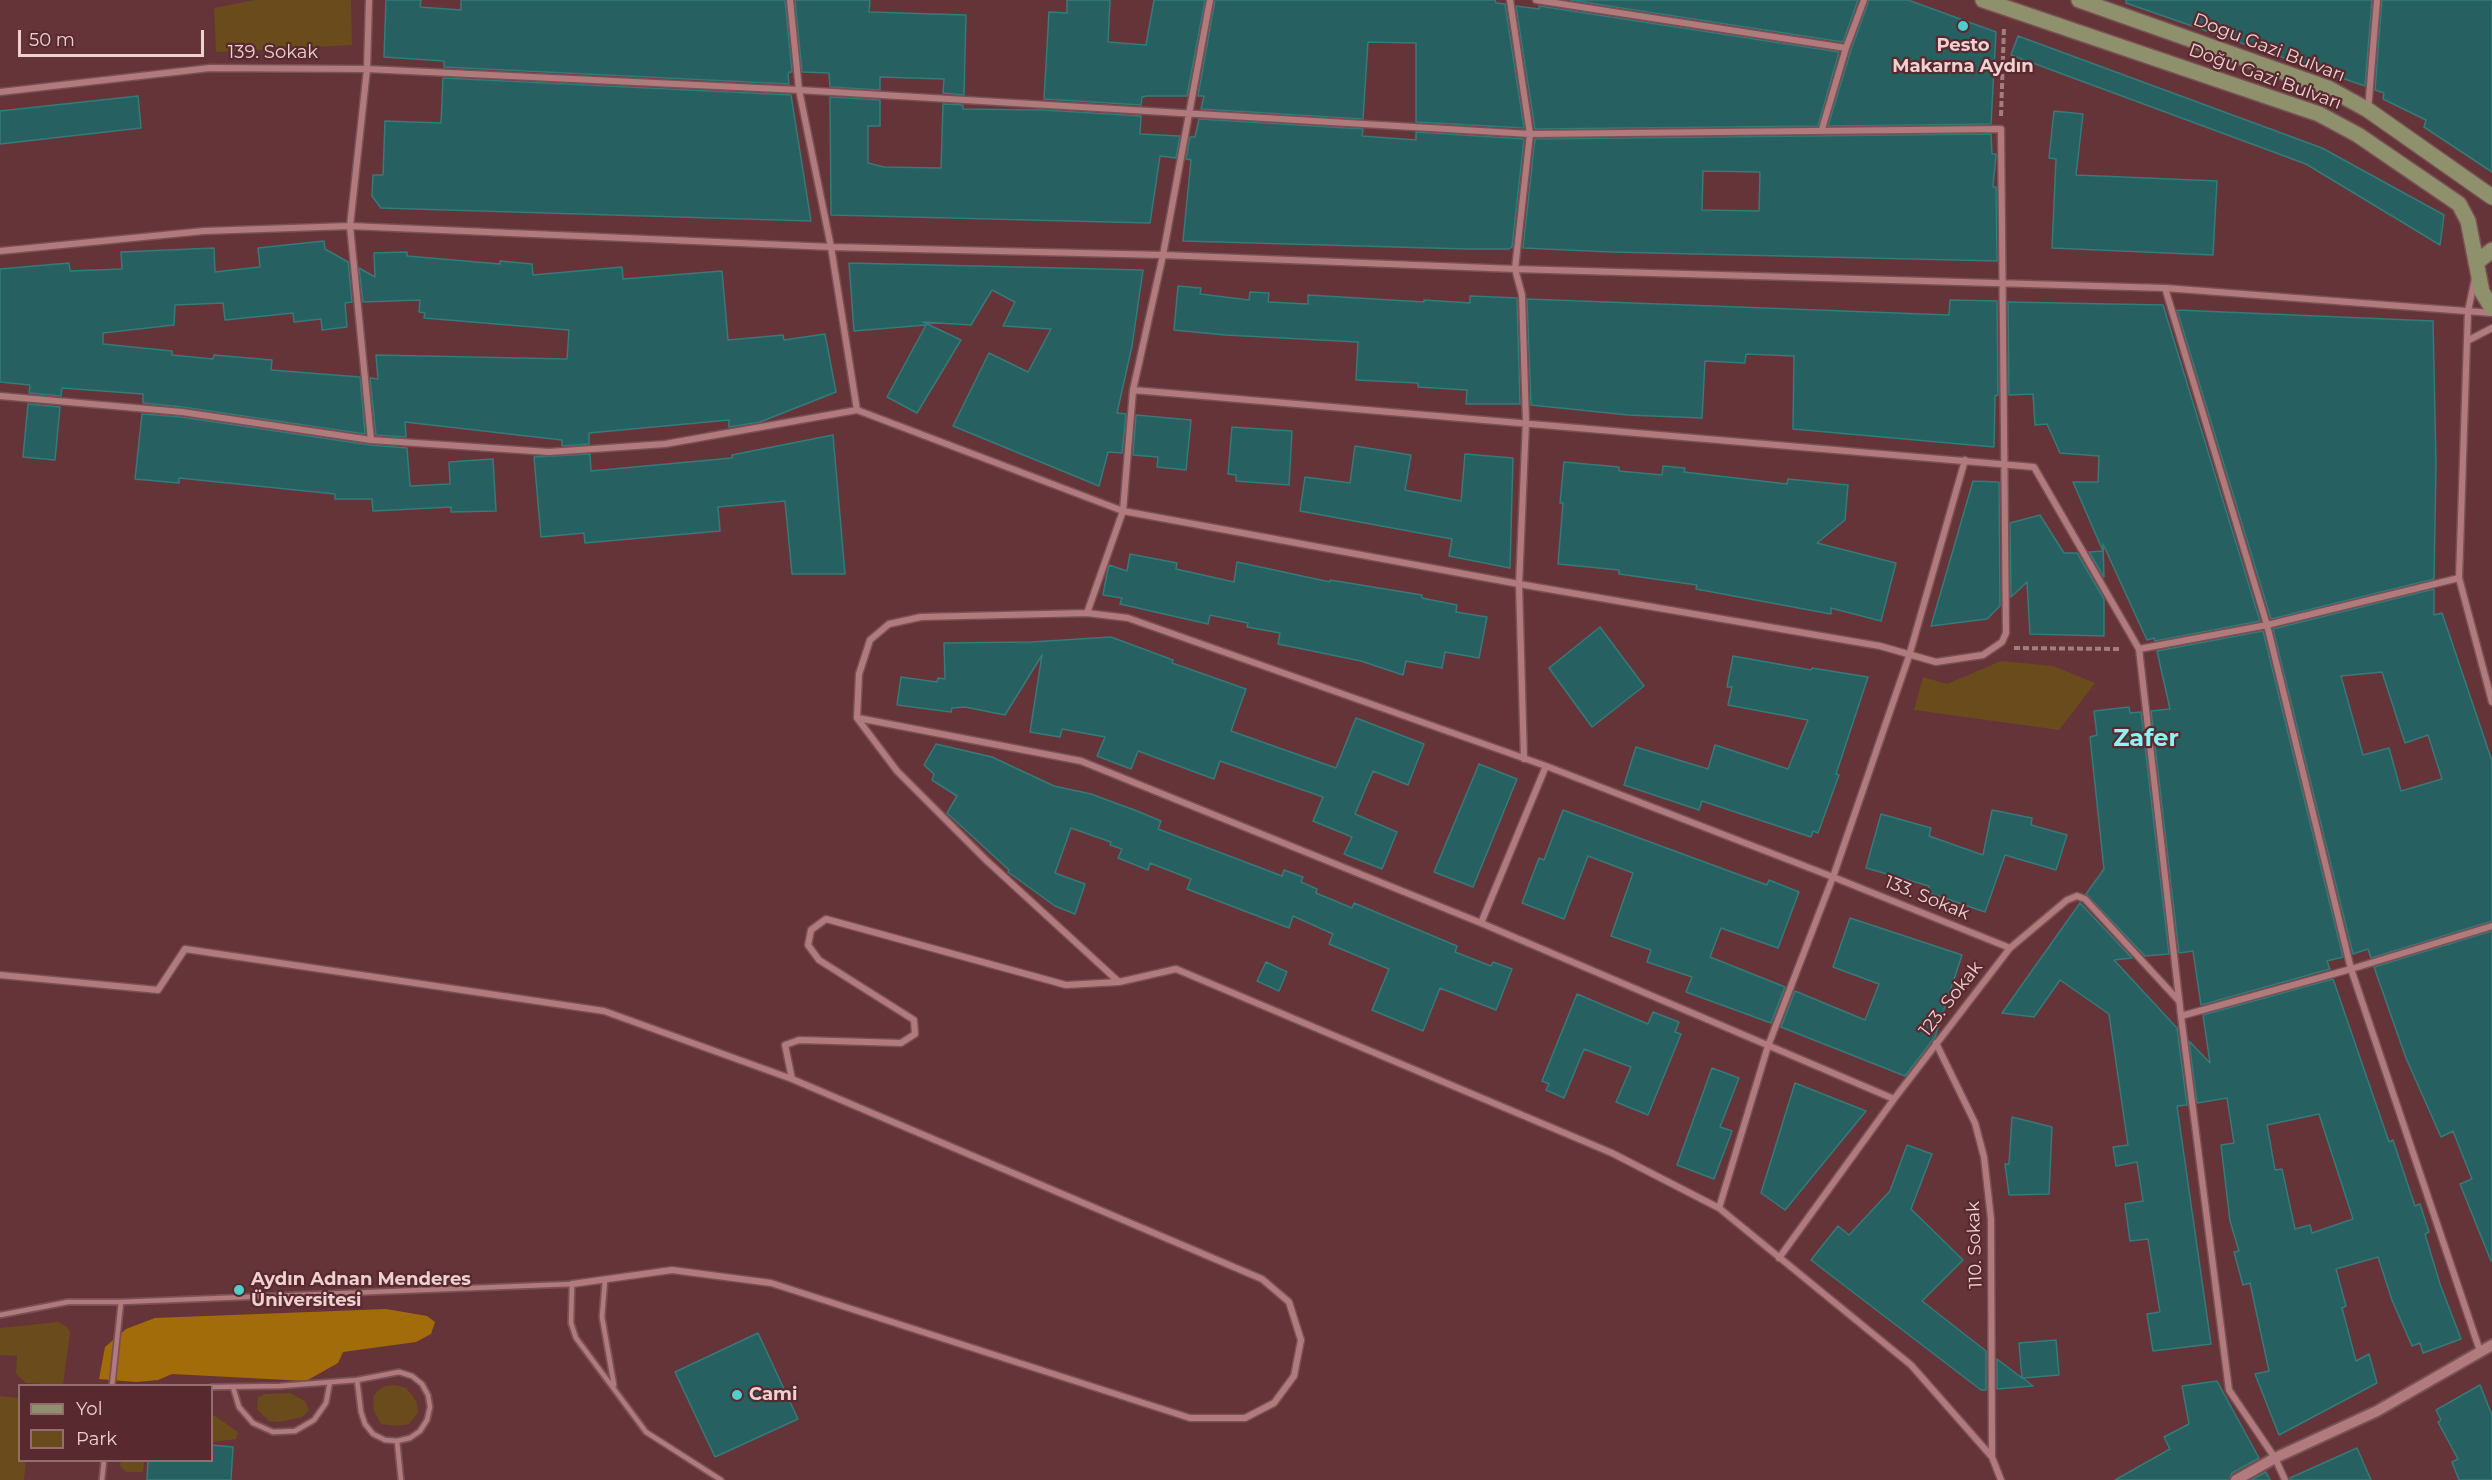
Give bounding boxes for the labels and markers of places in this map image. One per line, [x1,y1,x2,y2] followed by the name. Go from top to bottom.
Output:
[1956,19,1970,33] marker: Pesto Makarna Aydın
[1892,35,2034,78] place label: Pesto Makarna Aydın
[251,1269,471,1312] place label: Aydın Adnan Menderes Üniversitesi
[232,1283,246,1297] marker: Aydın Adnan Menderes Üniversitesi
[749,1384,797,1406] place label: Cami
[730,1388,744,1402] marker: Cami

